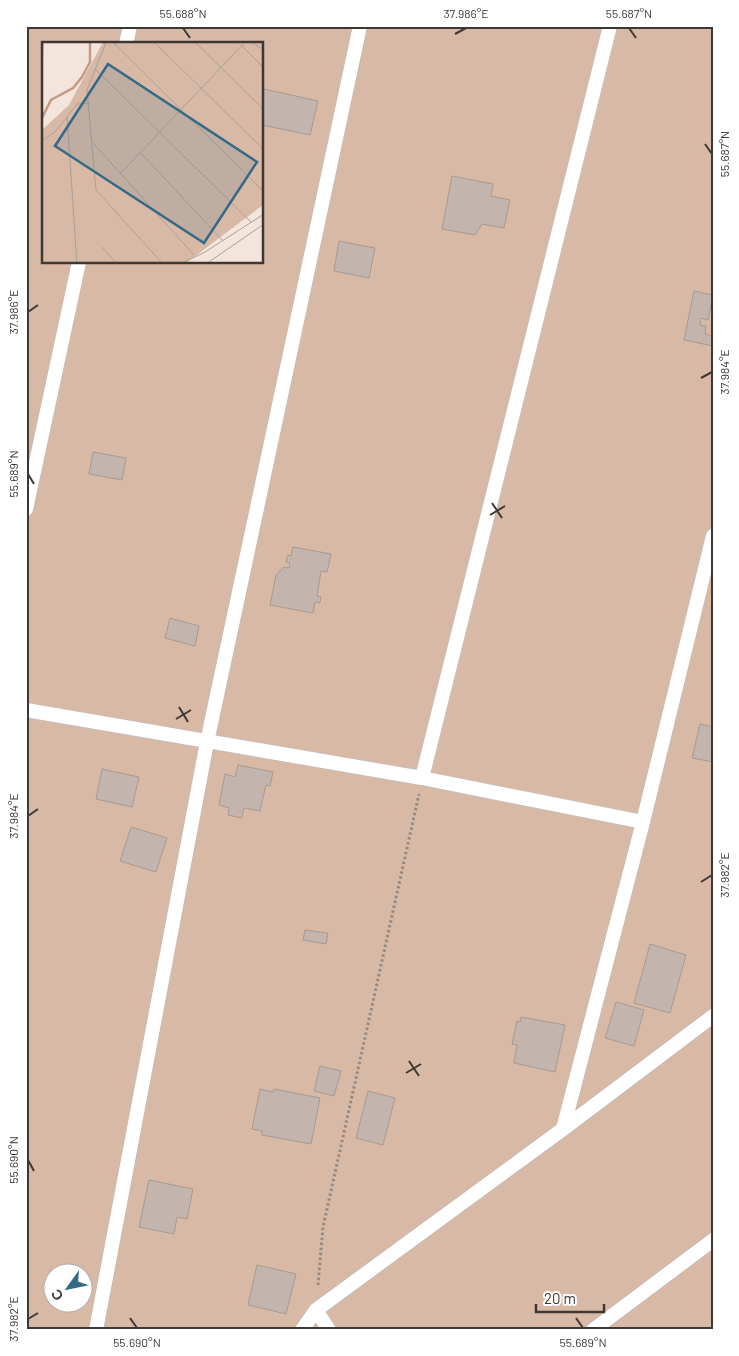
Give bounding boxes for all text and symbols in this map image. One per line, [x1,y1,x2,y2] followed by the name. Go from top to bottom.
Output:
[159,6,207,20] text: 55.688°N
[443,6,489,20] text: 37.986°E
[606,6,652,20] text: 55.687°N
[42,42,264,264] inset map
[717,131,731,177] text: 55.687°N
[6,289,20,335] text: 37.986°E
[717,349,731,395] text: 37.984°E
[6,450,20,498] text: 55.689°N
[6,793,20,839] text: 37.984°E
[717,852,731,898] text: 37.982°E
[6,1136,20,1184] text: 55.690°N
[42,1264,92,1314] north arrow
[536,1281,604,1313] scale bar
[47,1286,67,1304] text: С
[544,1289,576,1307] text: 20 m
[6,1296,20,1342] text: 37.982°E
[113,1335,161,1349] text: 55.690°N
[559,1335,607,1349] text: 55.689°N

